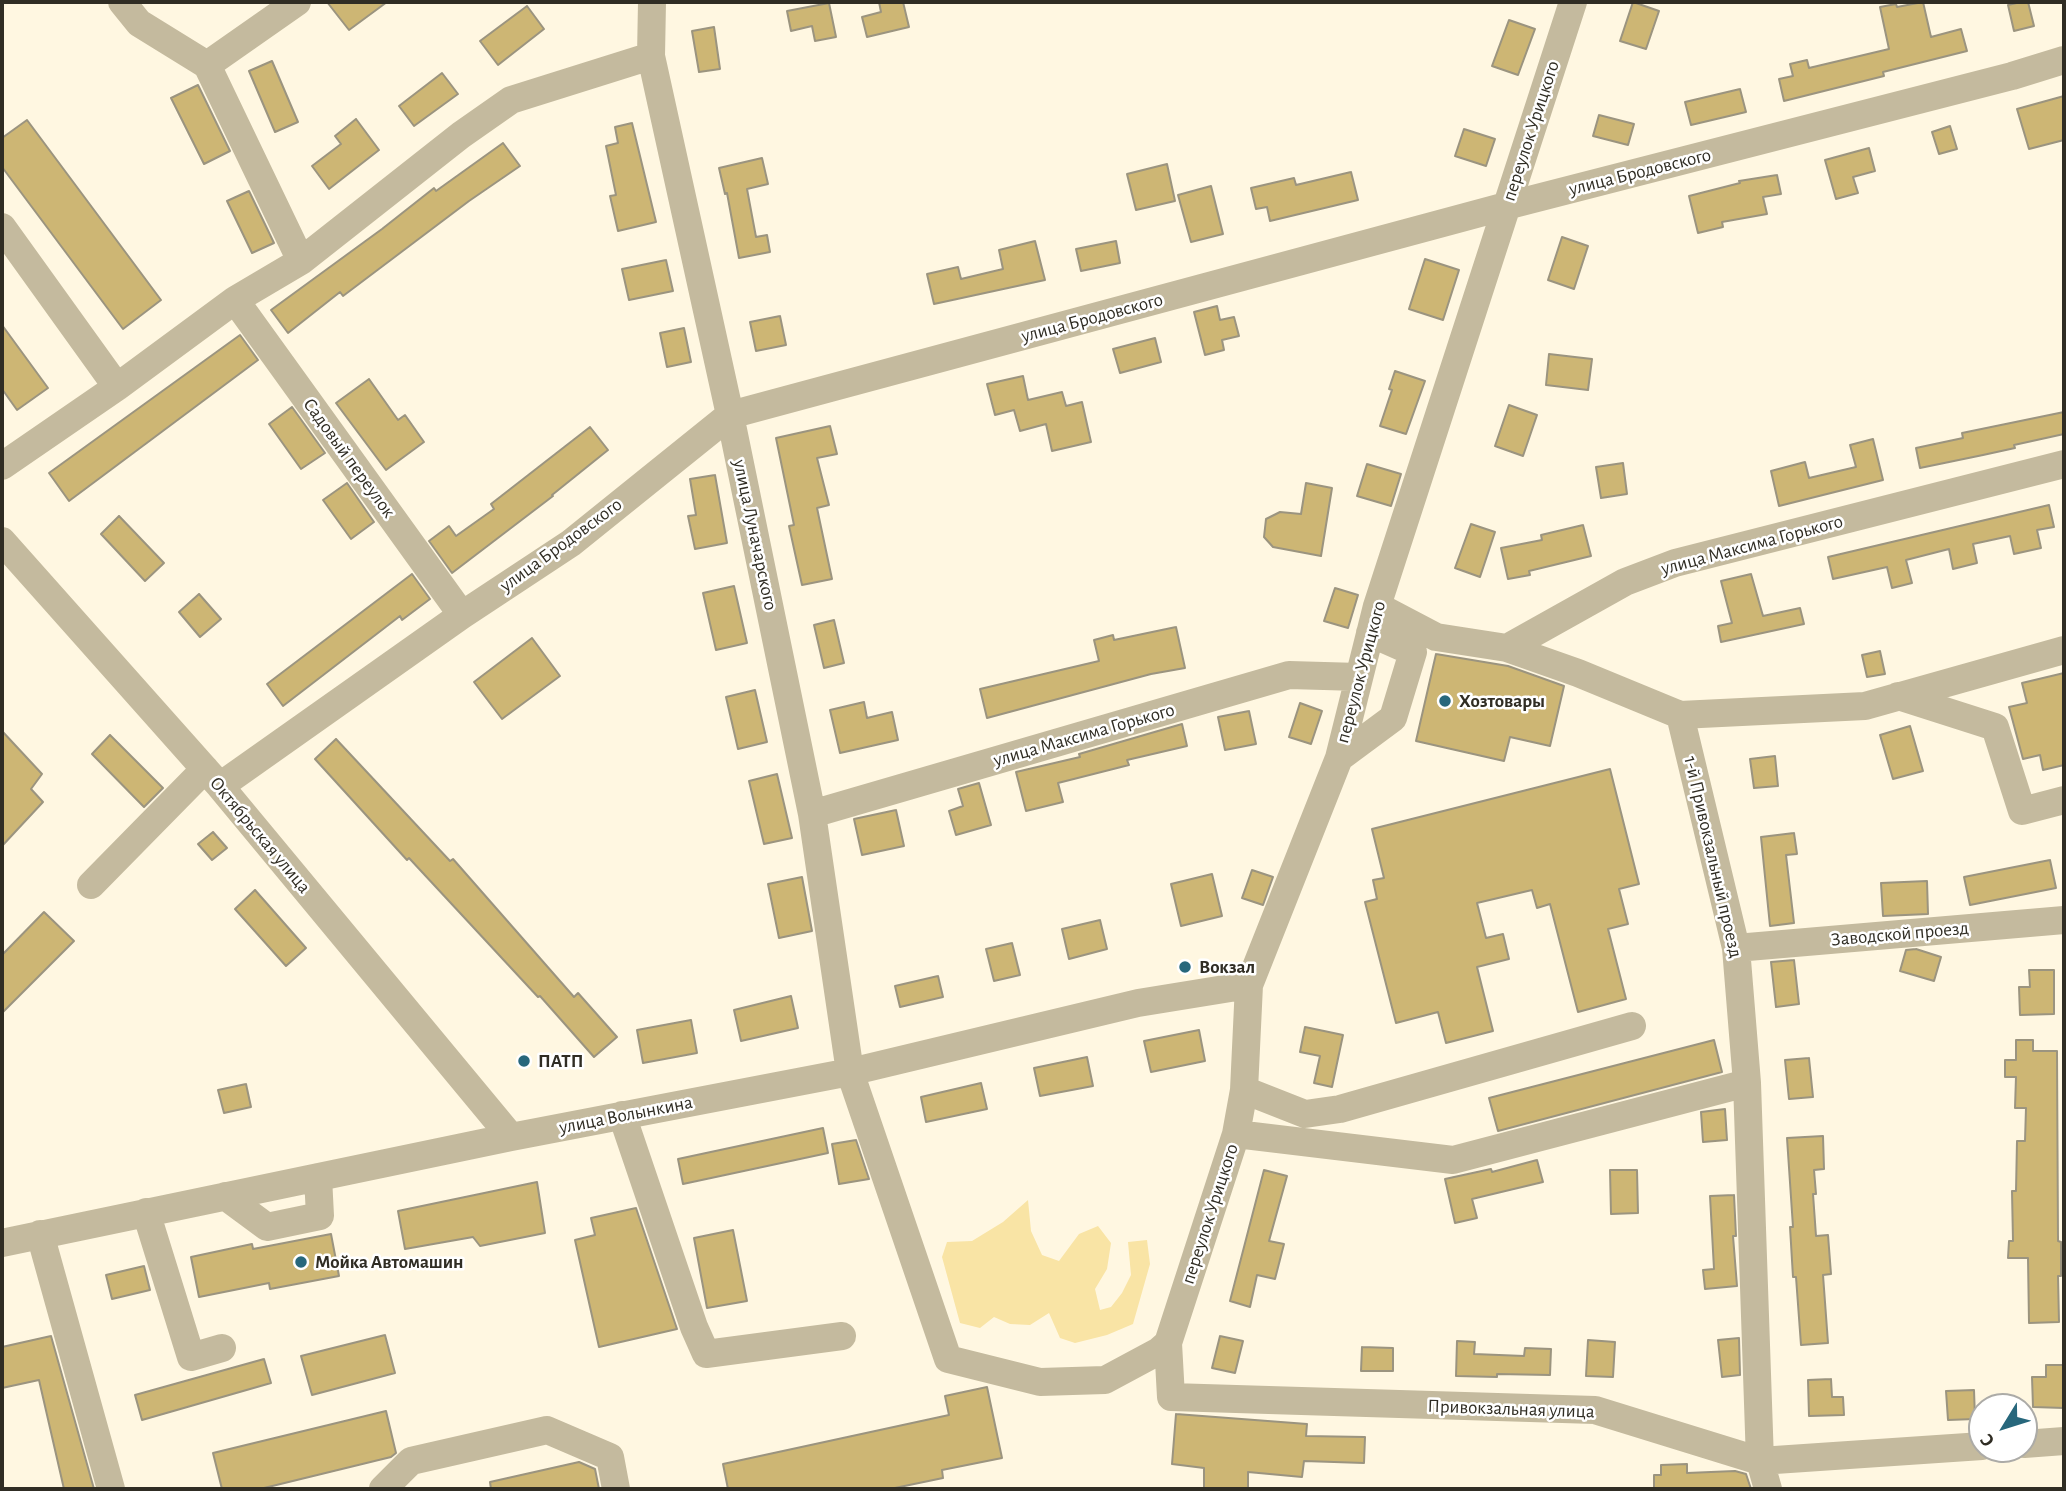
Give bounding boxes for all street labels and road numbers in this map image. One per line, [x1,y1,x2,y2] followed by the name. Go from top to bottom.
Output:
[1498,58,1564,204] street label: переулок Урицкого
[1567,143,1713,201] street label: улица Бродовского
[1019,288,1165,348] street label: улица Бродовского
[298,394,400,522] street label: Садовый переулок
[728,458,782,612] street label: улица Луначарского
[495,493,627,597] street label: улица Бродовского
[1659,510,1845,580] street label: улица Максима Горького
[1331,598,1391,746] street label: переулок Урицкого
[991,698,1177,772] street label: улица Максима Горького
[1679,754,1747,960] street label: 1-й Привокзальный проезд
[205,772,315,898] street label: Октябрьская улица
[1830,917,1970,951] street label: Заводской проезд
[557,1091,695,1139] street label: улица Волынкина
[1177,1141,1243,1287] street label: переулок Урицкого
[1427,1395,1595,1423] street label: Привокзальная улица

